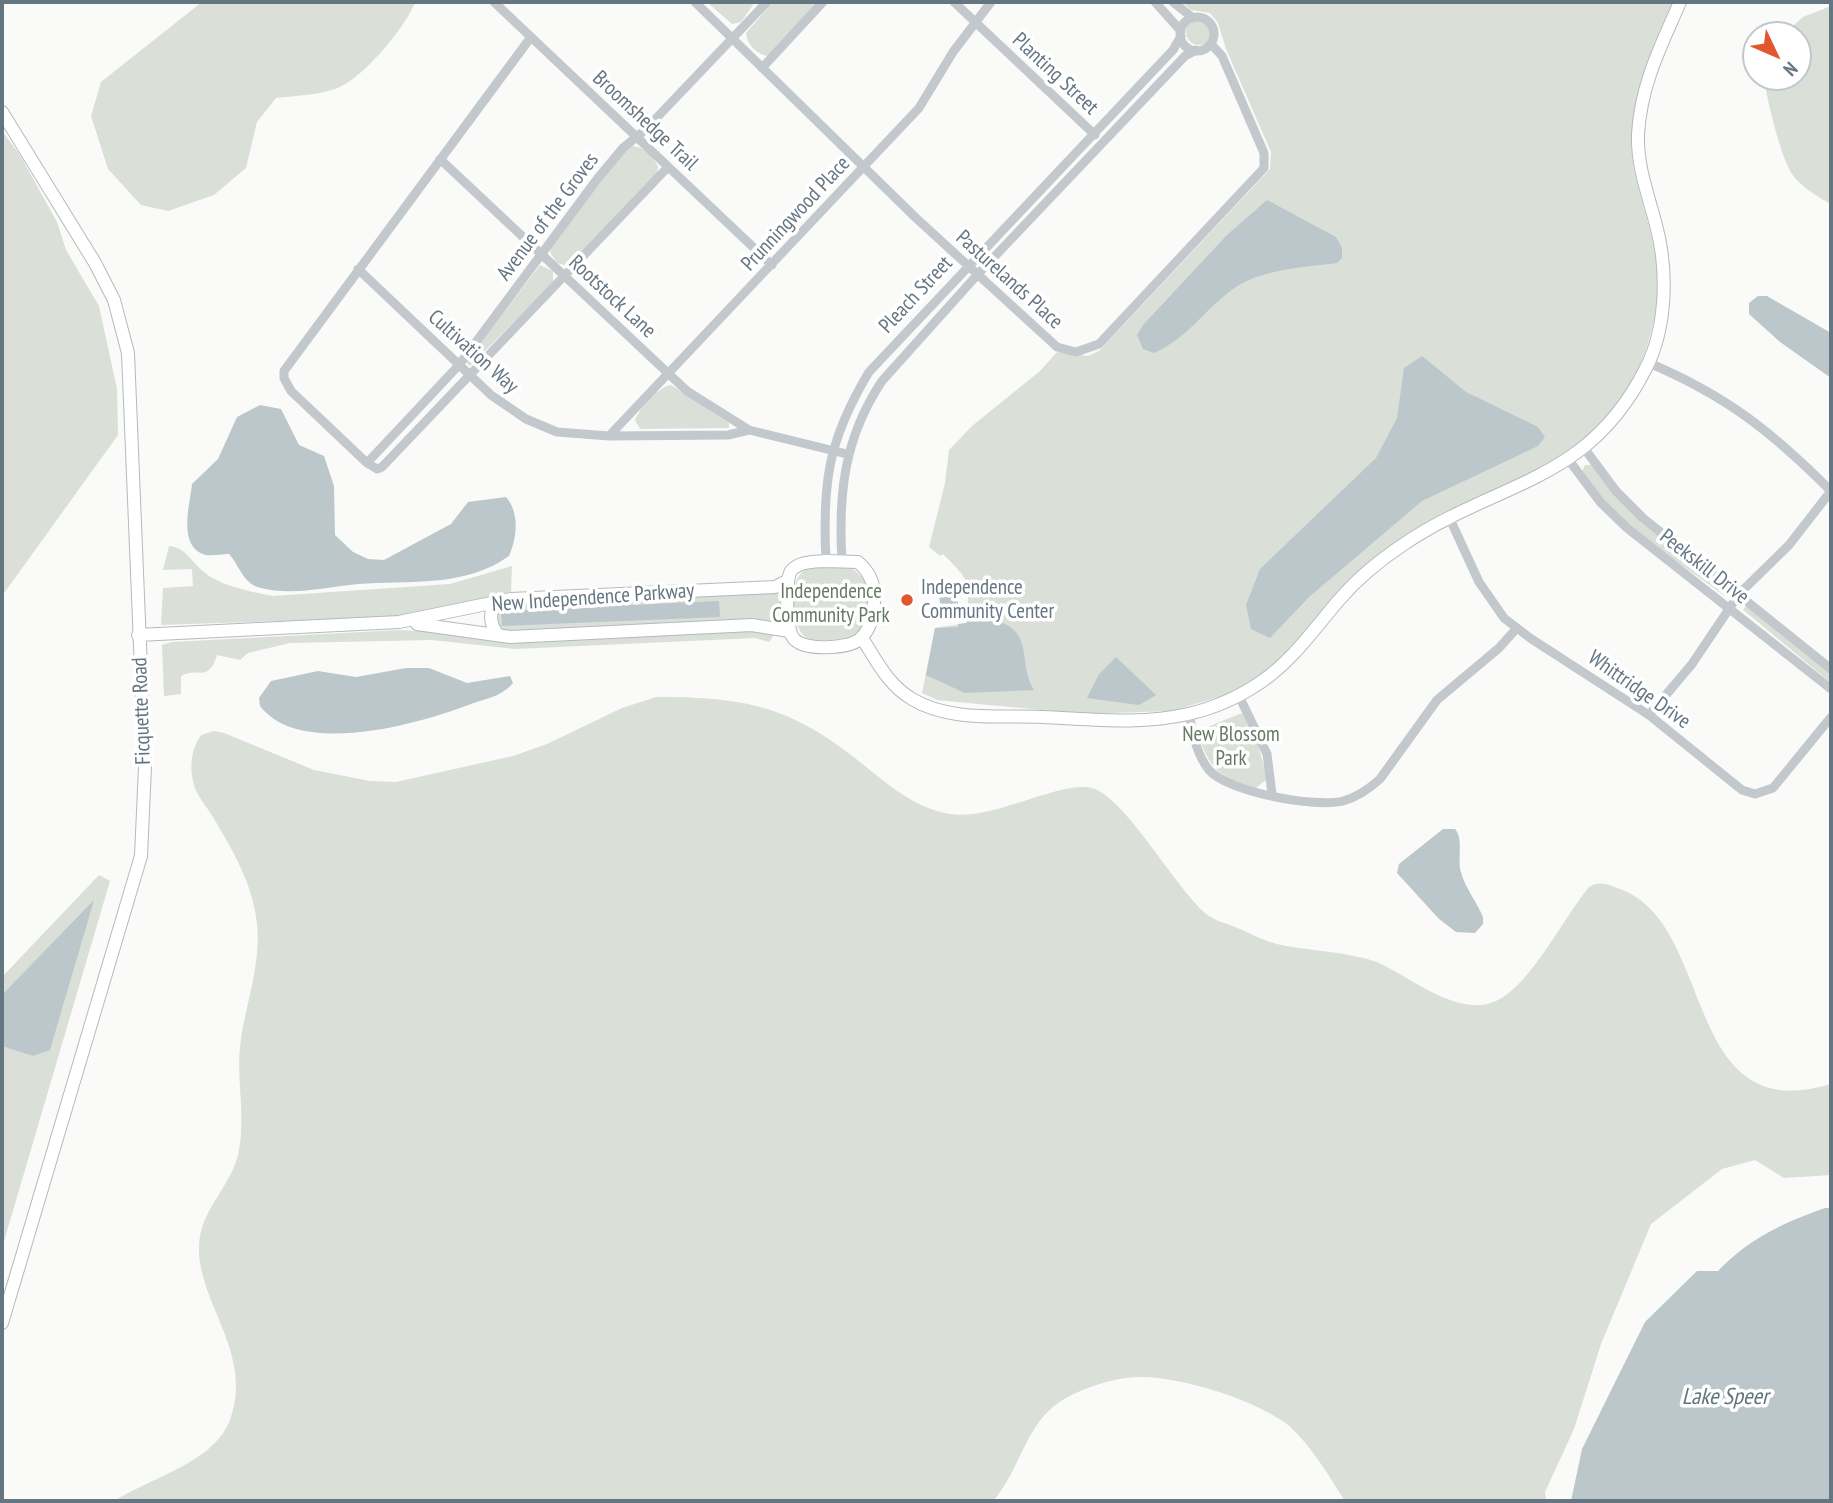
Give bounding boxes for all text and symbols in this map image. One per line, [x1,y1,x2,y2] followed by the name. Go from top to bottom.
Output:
[1742,21,1812,91] north arrow
[1007,28,1103,120] street label: Planting Street
[1778,57,1803,81] text: N
[587,66,703,176] street label: Broomshedge Trail
[492,148,604,286] street label: Avenue of the Groves
[736,151,856,277] street label: Prunningwood Place
[950,225,1068,335] street label: Pasturelands Place
[563,250,661,344] street label: Rootstock Lane
[874,251,958,339] street label: Pleach Street
[423,305,523,399] street label: Cultivation Way
[1654,524,1754,610] street label: Peekskill Drive
[921,575,1054,625] place label: Independence Community Center
[491,578,695,618] street label: New Independence Parkway
[772,579,890,629] park label: Independence Community Park
[899,592,915,608] marker: Independence Community Center
[1583,645,1695,735] street label: Whittridge Drive
[128,657,156,765] street label: Ficquette Road
[1182,722,1280,772] park label: New Blossom Park
[1682,1383,1768,1411] water label: Lake Speer

